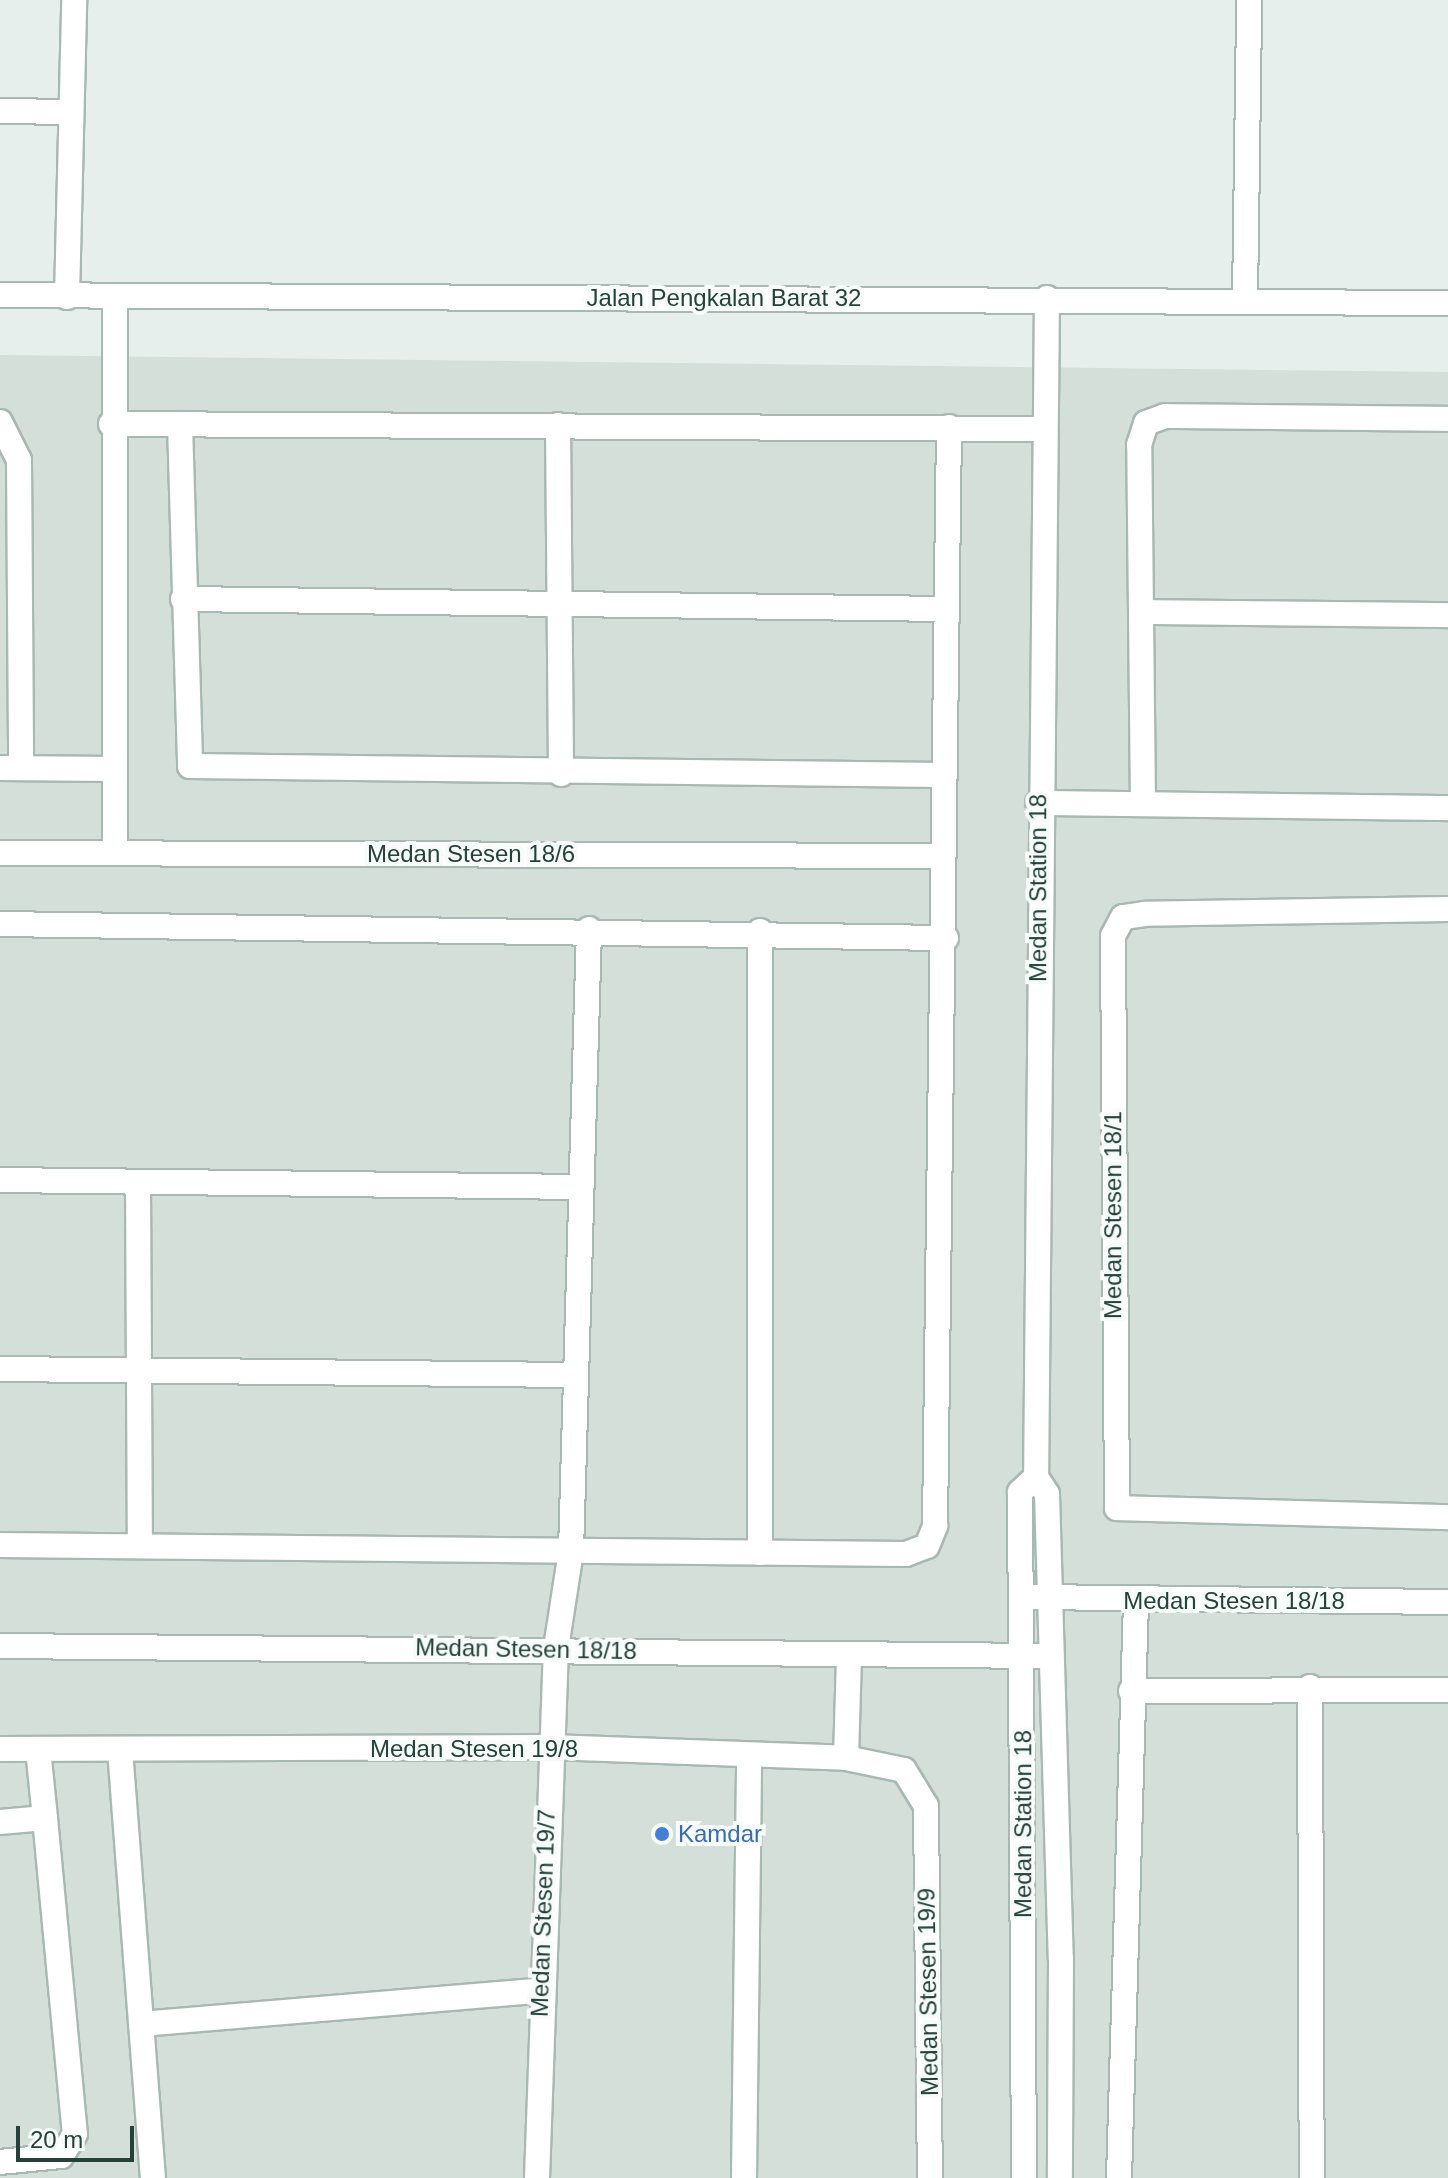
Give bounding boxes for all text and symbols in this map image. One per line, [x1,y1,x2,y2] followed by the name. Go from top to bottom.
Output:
[587,284,861,312] street label: Jalan Pengkalan Barat 32
[1024,794,1052,982] street label: Medan Station 18
[367,840,575,868] street label: Medan Stesen 18/6
[1099,1111,1127,1319] street label: Medan Stesen 18/1
[1123,1587,1345,1615] street label: Medan Stesen 18/18
[415,1633,637,1665] street label: Medan Stesen 18/18
[1009,1730,1037,1918] street label: Medan Station 18
[370,1735,578,1763] street label: Medan Stesen 19/8
[525,1808,561,2018] street label: Medan Stesen 19/7
[678,1820,762,1848] place label: Kamdar
[653,1825,671,1843] marker: Kamdar
[912,1888,944,2096] street label: Medan Stesen 19/9
[20,2110,138,2160] scale bar
[30,2126,83,2153] text: 20 m

